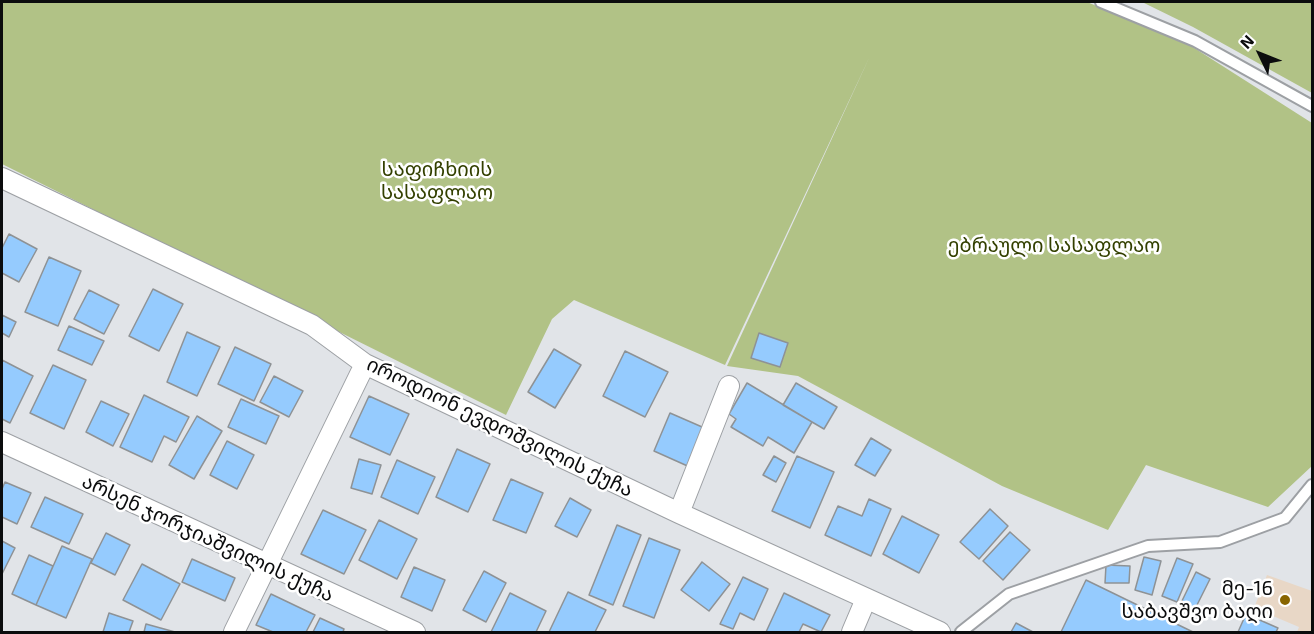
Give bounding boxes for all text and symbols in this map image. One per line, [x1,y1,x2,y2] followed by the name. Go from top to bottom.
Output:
[1230,24,1290,84] north arrow
[1236,31,1257,52] text: N
[381,157,493,204] park label: საფიჩხიის სასაფლაო
[948,233,1160,257] park label: ებრაული სასაფლაო
[363,352,637,502] street label: იროდიონ ევდოშვილის ქუჩა
[78,469,338,607] street label: არსენ ჯორჯიაშვილის ქუჩა
[1121,576,1273,623] place label: მე-16 საბავშვო ბაღი
[1278,593,1292,607] marker: მე-16 საბავშვო ბაღი

